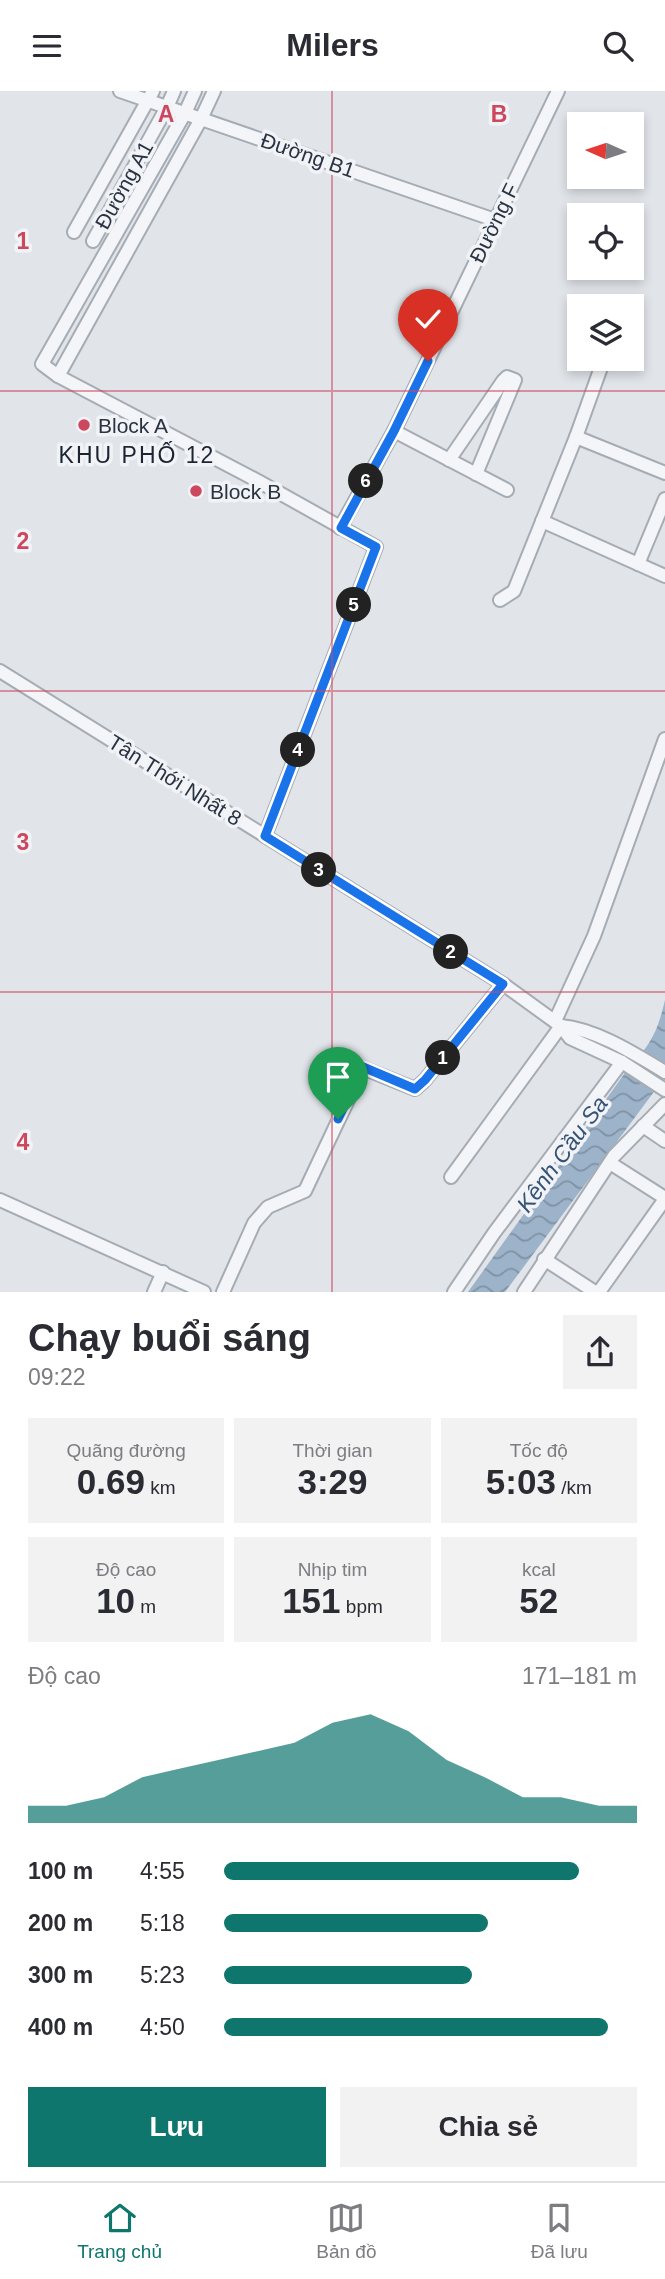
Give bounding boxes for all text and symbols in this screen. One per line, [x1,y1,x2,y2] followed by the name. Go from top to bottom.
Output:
[28,27,66,65] icon: menu
[286,27,379,63] text: Milers
[599,27,637,65] icon: search
[158,101,174,127] text: A
[491,101,507,127] text: B
[567,112,644,189] north arrow
[567,112,644,371] map controls
[258,128,358,182] street label: Đường B1
[90,137,158,233] street label: Đường A1
[465,180,523,266] street label: Đường F
[567,203,644,280] button: locate
[17,228,30,254] text: 1
[398,289,458,361] pin
[567,294,644,371] button: layers
[409,300,447,338] icon: check
[98,414,168,437] place label: Block A
[76,417,92,433] marker: Block A
[59,441,215,468] district label: KHU PHỐ 12
[348,463,384,499] pin: 6
[360,470,371,491] text: 6
[210,480,281,503] place label: Block B
[188,483,204,499] marker: Block B
[17,528,29,554] text: 2
[336,587,372,623] pin: 5
[348,594,359,615] text: 5
[104,730,246,830] street label: Tân Thới Nhất 8
[280,733,316,767] pin: 4
[292,739,303,760] text: 4
[17,829,29,855] text: 3
[302,853,336,887] pin: 3
[313,859,324,880] text: 3
[434,935,468,969] pin: 2
[445,941,456,962] text: 2
[426,1041,460,1075] pin: 1
[308,1047,368,1119] pin
[437,1047,448,1068] text: 1
[319,1058,357,1096] icon: arrive
[511,1091,613,1217] water label: Kênh Cầu Sa
[17,1129,30,1155] text: 4
[563,1315,637,1389] button: share
[28,1317,311,1359] text: Chạy buổi sáng
[28,1364,86,1390] text: 09:22
[67,1440,186,1461] text: Quãng đường
[292,1440,373,1461] text: Thời gian
[510,1440,568,1461] text: Tốc độ
[77,1462,145,1501] text: 0.69
[297,1462,368,1501] text: 3:29
[486,1462,556,1501] text: 5:03
[145,1477,176,1498] text: km
[556,1477,592,1498] text: /km
[96,1559,156,1580] text: Độ cao
[298,1559,367,1580] text: Nhịp tim
[522,1559,556,1580] text: kcal
[96,1581,135,1620] text: 10
[282,1581,341,1620] text: 151
[519,1581,558,1620] text: 52
[135,1596,156,1617] text: m
[341,1596,383,1617] text: bpm
[28,1663,101,1689] text: Độ cao
[522,1663,637,1689] text: 171–181 m
[28,1858,93,1884] text: 100 m
[140,1858,185,1884] text: 4:55
[28,1910,93,1936] text: 200 m
[140,1910,185,1936] text: 5:18
[28,1962,93,1988] text: 300 m
[140,1962,185,1988] text: 5:23
[28,2014,93,2040] text: 400 m
[140,2014,185,2040] text: 4:50
[28,2087,326,2167] button: Lưu
[340,2087,637,2167] button: Chia sẻ
[77,2199,162,2263] tab: Trang chủ
[316,2199,377,2263] tab: Bản đồ
[531,2199,588,2263] tab: Đã lưu

